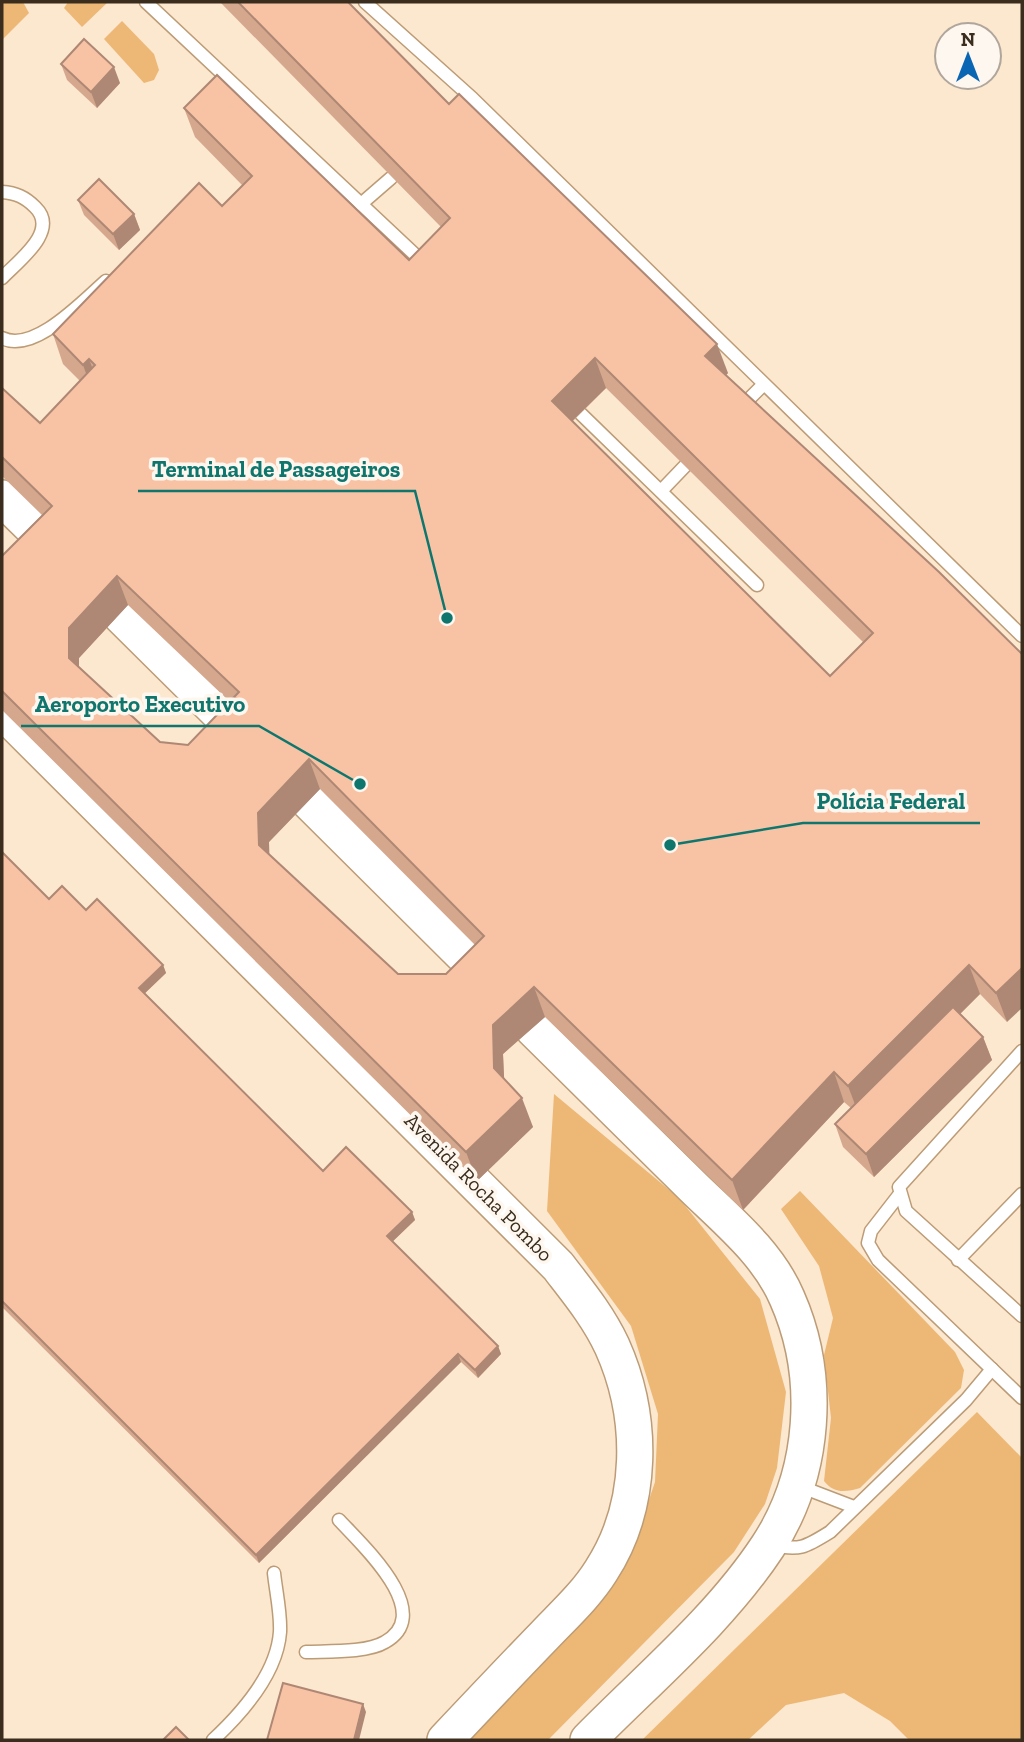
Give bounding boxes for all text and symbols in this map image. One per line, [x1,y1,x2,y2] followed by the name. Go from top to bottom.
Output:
[933,21,1003,91] north arrow
[961,28,975,51] text: N
[138,447,415,491] callout: Terminal de Passageiros
[152,455,400,483] text: Terminal de Passageiros
[21,682,259,726] callout: Aeroporto Executivo
[35,690,245,718] text: Aeroporto Executivo
[803,779,980,823] callout: Polícia Federal
[817,787,966,815] text: Polícia Federal
[400,1108,558,1266] street label: Avenida Rocha Pombo

